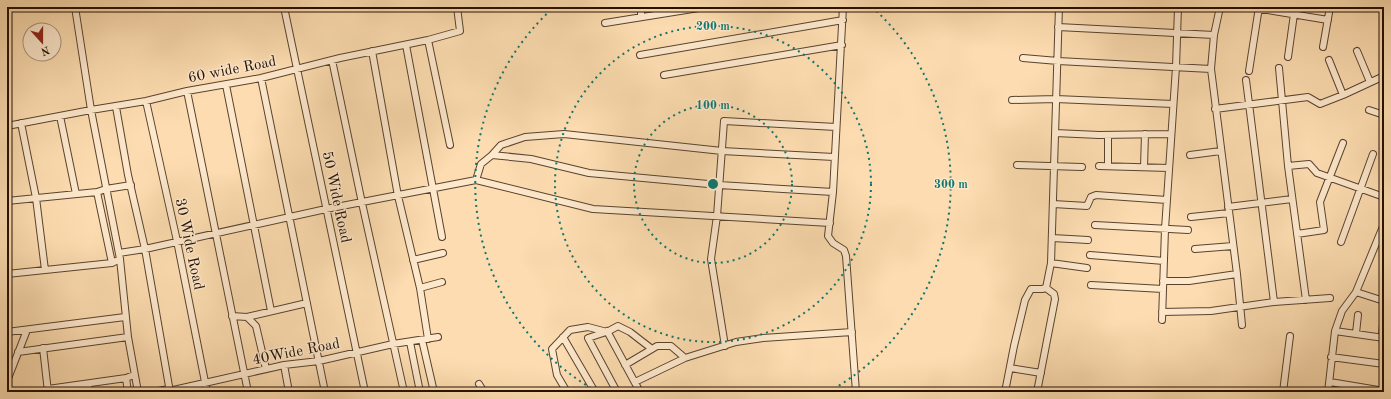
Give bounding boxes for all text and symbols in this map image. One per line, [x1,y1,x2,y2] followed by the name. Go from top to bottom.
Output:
[696,21,730,33] text: 200 m
[22,22,62,62] north arrow
[39,43,51,57] text: N
[187,55,278,86] street label: 60 wide Road
[696,100,730,112] text: 100 m
[318,150,353,245] street label: 50 Wide Road
[706,177,720,191] centre of rings
[934,179,968,191] text: 300 m
[171,197,206,292] street label: 30 Wide Road
[251,337,342,368] street label: 40Wide Road

